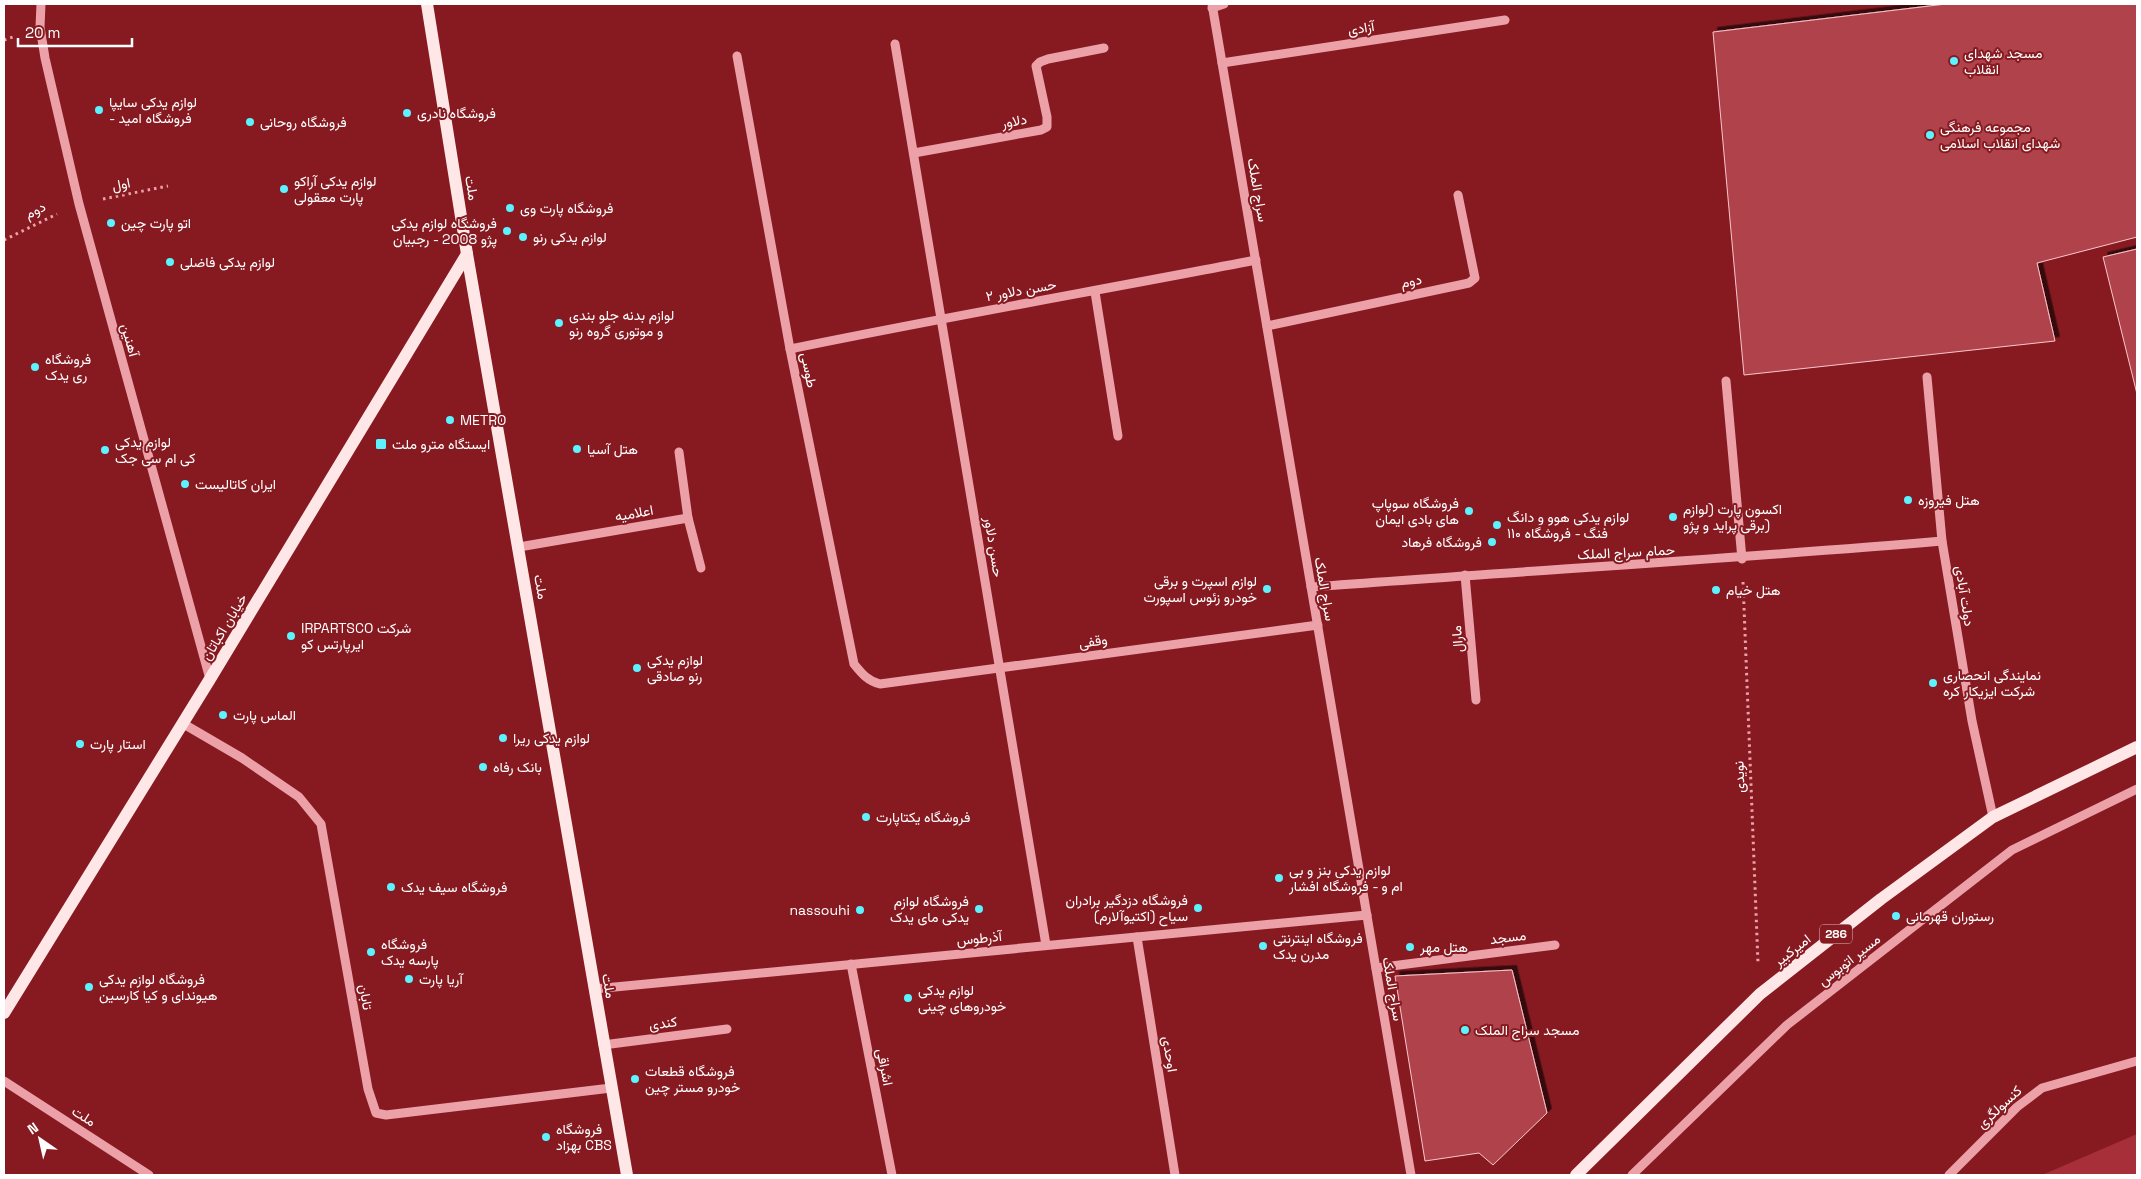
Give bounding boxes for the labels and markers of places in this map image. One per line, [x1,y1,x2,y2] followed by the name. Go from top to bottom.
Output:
[1964,44,2042,78] place label: مسجد شهدای انقلاب
[1948,55,1960,67] marker: مسجد شهدای انقلاب
[109,93,197,127] place label: لوازم یدکی سایپا - فروشگاه امید
[93,104,105,116] marker: لوازم یدکی سایپا - فروشگاه امید
[417,104,496,122] place label: فروشگاه نادری
[401,107,413,119] marker: فروشگاه نادری
[260,113,347,131] place label: فروشگاه روحانی
[244,116,256,128] marker: فروشگاه روحانی
[1940,118,2060,152] place label: مجموعه فرهنگی شهدای انقلاب اسلامی
[1924,129,1936,141] marker: مجموعه فرهنگی شهدای انقلاب اسلامی
[294,172,376,207] place label: لوازم یدکی آراکو پارت معقولی
[278,183,290,195] marker: لوازم یدکی آراکو پارت معقولی
[520,199,613,218] place label: فروشگاه پارت وی
[504,202,516,214] marker: فروشگاه پارت وی
[121,214,191,233] place label: اتو پارت چین
[391,214,497,249] place label: فروشگاه لوازم یدکی پژو 2008 - رجبیان
[105,217,117,229] marker: اتو پارت چین
[501,225,513,237] marker: فروشگاه لوازم یدکی پژو 2008 - رجبیان
[533,228,607,246] place label: لوازم یدکی رنو
[517,231,529,243] marker: لوازم یدکی رنو
[180,253,275,271] place label: لوازم یدکی فاضلی
[164,256,176,268] marker: لوازم یدکی فاضلی
[569,306,674,340] place label: لوازم بدنه جلو بندی و موتوری گروه رنو
[553,317,565,329] marker: لوازم بدنه جلو بندی و موتوری گروه رنو
[45,350,91,384] place label: فروشگاه ری یدک
[29,361,41,373] marker: فروشگاه ری یدک
[460,411,506,429] place label: METRO
[444,414,456,426] marker: METRO
[115,433,195,467] place label: لوازم یدکی کی ام سی جک
[392,435,490,453] place label: ایستگاه مترو ملت
[374,437,388,451] marker: ایستگاه مترو ملت
[587,440,638,458] place label: هتل آسیا
[571,443,583,455] marker: هتل آسیا
[99,444,111,456] marker: لوازم یدکی کی ام سی جک
[195,475,276,493] place label: ایران کاتالیست
[179,478,191,490] marker: ایران کاتالیست
[1918,491,1980,509] place label: هتل فیروزه
[1372,494,1459,528] place label: فروشگاه سوپاپ های بادی ایمان
[1902,494,1914,506] marker: هتل فیروزه
[1683,500,1782,535] place label: اکسون پارت (لوازم برقی پراید و پژو)
[1463,505,1475,517] marker: فروشگاه سوپاپ های بادی ایمان
[1507,508,1629,542] place label: لوازم یدکی هوو و دانگ فنگ - فروشگاه ۱۱۰
[1667,511,1679,523] marker: اکسون پارت (لوازم برقی پراید و پژو)
[1491,519,1503,531] marker: لوازم یدکی هوو و دانگ فنگ - فروشگاه ۱۱۰
[1401,533,1482,551] place label: فروشگاه فرهاد
[1486,536,1498,548] marker: فروشگاه فرهاد
[1143,572,1257,607] place label: لوازم اسپرت و برقی خودرو زئوس اسپورت
[1726,581,1781,599] place label: هتل خیام
[1261,583,1273,595] marker: لوازم اسپرت و برقی خودرو زئوس اسپورت
[1710,584,1722,596] marker: هتل خیام
[301,619,411,654] place label: IRPARTSCO شرکت ایرپارتس کو
[285,630,297,642] marker: IRPARTSCO شرکت ایرپارتس کو
[647,651,703,685] place label: لوازم یدکی رنو صادقی
[631,662,643,674] marker: لوازم یدکی رنو صادقی
[1943,666,2041,700] place label: نمایندگی انحصاری شرکت ایزیکار کره
[1927,677,1939,689] marker: نمایندگی انحصاری شرکت ایزیکار کره
[233,706,296,725] place label: الماس پارت
[217,709,229,721] marker: الماس پارت
[513,729,590,747] place label: لوازم یدکی ریرا
[497,732,509,744] marker: لوازم یدکی ریرا
[90,735,146,754] place label: استار پارت
[74,738,86,750] marker: استار پارت
[493,758,542,776] place label: بانک رفاه
[477,761,489,773] marker: بانک رفاه
[876,808,970,827] place label: فروشگاه یکتاپارت
[860,811,872,823] marker: فروشگاه یکتاپارت
[1288,861,1403,895] place label: لوازم یدکی بنز و بی ام و - فروشگاه افشار
[1273,872,1285,884] marker: لوازم یدکی بنز و بی ام و - فروشگاه افشار
[401,878,507,896] place label: فروشگاه سیف یدک
[385,881,397,893] marker: فروشگاه سیف یدک
[1065,891,1188,927] place label: فروشگاه دزدگیر برادران سیاح (اکتیوآلارم)
[890,892,969,926] place label: فروشگاه لوازم یدکی مای یدک
[789,901,850,919] place label: nassouhi
[1192,902,1204,914] marker: فروشگاه دزدگیر برادران سیاح (اکتیوآلارم)
[973,903,985,915] marker: فروشگاه لوازم یدکی مای یدک
[854,904,866,916] marker: nassouhi
[1906,907,1994,925] place label: رستوران قهرمانی
[1890,910,1902,922] marker: رستوران قهرمانی
[1273,929,1363,963] place label: فروشگاه اینترنتی مدرن یدک
[381,935,439,970] place label: فروشگاه پارسه یدک
[1419,938,1468,956] place label: هتل مهر
[1257,940,1269,952] marker: فروشگاه اینترنتی مدرن یدک
[1404,941,1416,953] marker: هتل مهر
[365,946,377,958] marker: فروشگاه پارسه یدک
[99,970,218,1004] place label: فروشگاه لوازم یدکی هیوندای و کیا کارسین
[419,970,464,989] place label: آریا پارت
[403,973,415,985] marker: آریا پارت
[83,981,95,993] marker: فروشگاه لوازم یدکی هیوندای و کیا کارسین
[918,981,1006,1016] place label: لوازم یدکی خودروهای چینی
[902,992,914,1004] marker: لوازم یدکی خودروهای چینی
[1475,1021,1580,1041] place label: مسجد سراج الملک
[1459,1024,1471,1036] marker: مسجد سراج الملک
[645,1062,740,1097] place label: فروشگاه قطعات خودرو مستر چین
[629,1073,641,1085] marker: فروشگاه قطعات خودرو مستر چین
[556,1120,612,1154] place label: فروشگاه بهزاد CBS
[540,1131,552,1143] marker: فروشگاه بهزاد CBS

